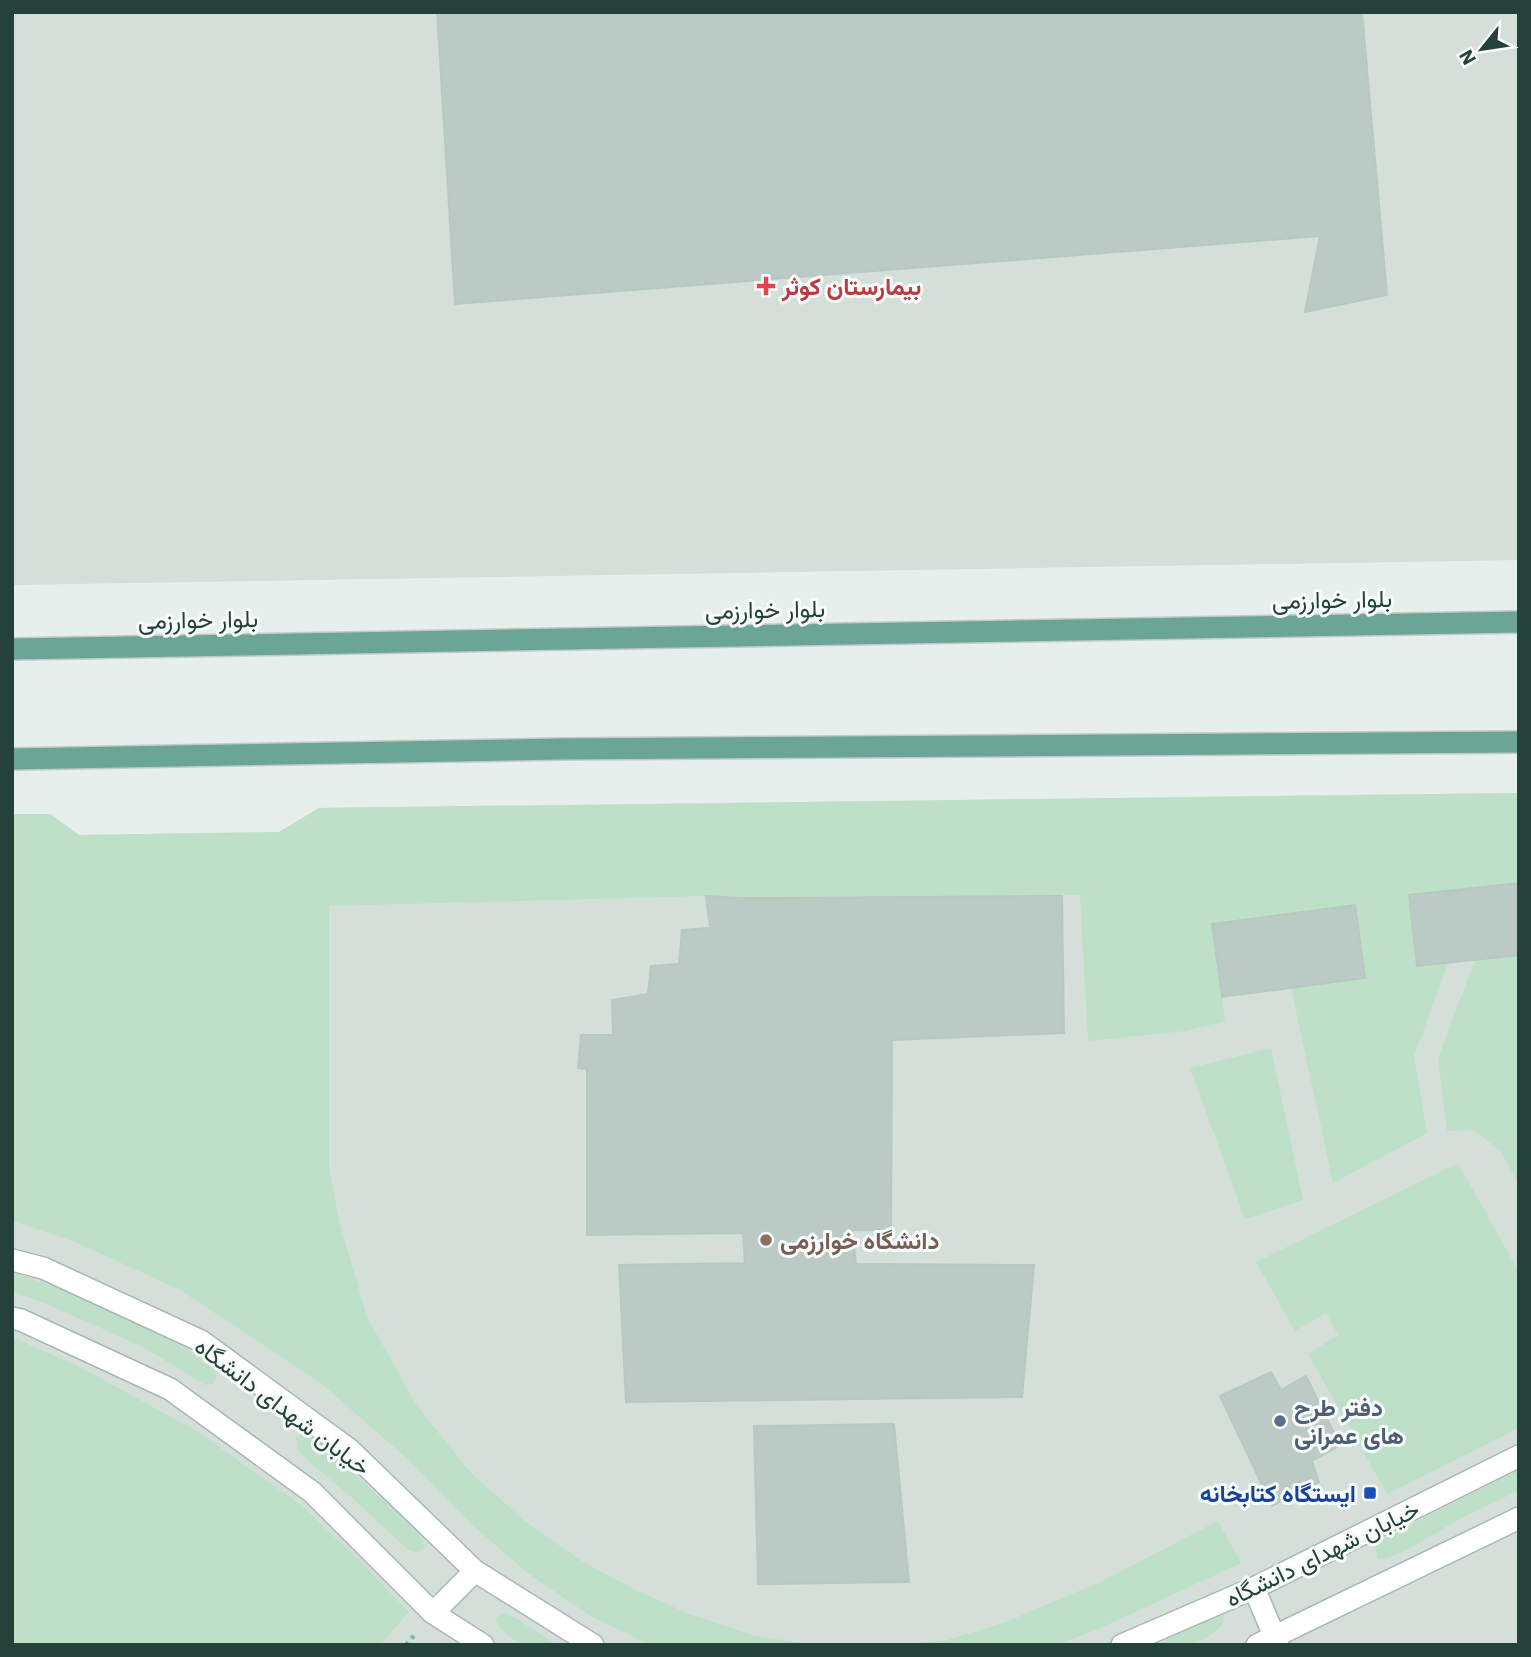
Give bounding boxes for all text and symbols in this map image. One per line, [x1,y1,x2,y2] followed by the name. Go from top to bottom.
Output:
[1447,14,1517,84] north arrow
[1453,46,1481,69] text: N
[781,270,921,302] place label: بیمارستان کوثر
[756,276,776,296] marker: بیمارستان کوثر
[1272,582,1392,616] street label: بلوار خوارزمی
[705,592,825,626] street label: بلوار خوارزمی
[138,602,258,636] street label: بلوار خوارزمی
[780,1224,940,1256] place label: دانشگاه خوارزمی
[758,1232,774,1248] marker: دانشگاه خوارزمی
[189,1329,377,1483] street label: خیابان شهدای دانشگاه
[1294,1391,1404,1451] place label: دفتر طرح های عمرانی
[1272,1413,1288,1429] marker: دفتر طرح های عمرانی
[1200,1477,1356,1509] place label: ایستگاه کتابخانه
[1362,1485,1378,1501] marker: ایستگاه کتابخانه
[1220,1492,1424,1614] street label: خیابان شهدای دانشگاه

